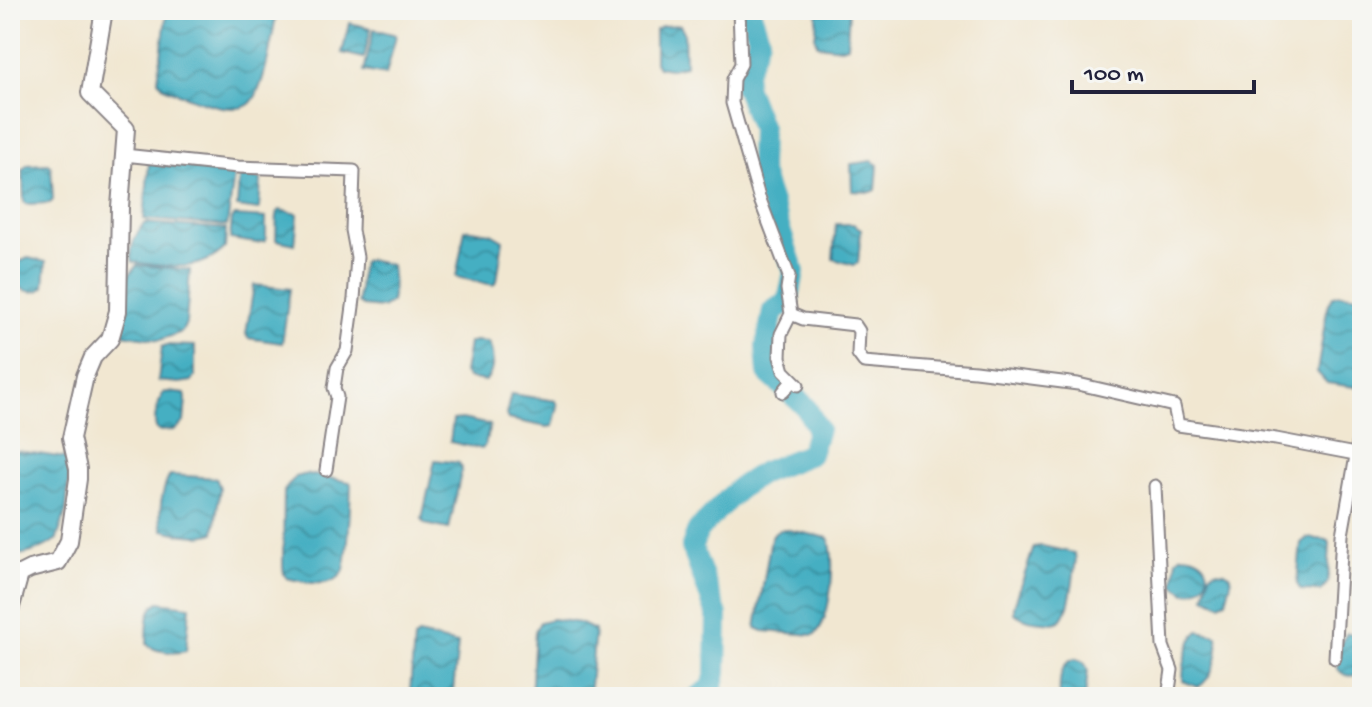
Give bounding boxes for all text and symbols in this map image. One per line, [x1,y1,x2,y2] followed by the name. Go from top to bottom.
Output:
[1072,44,1254,94] scale bar
[1083,61,1144,90] text: 100 m

